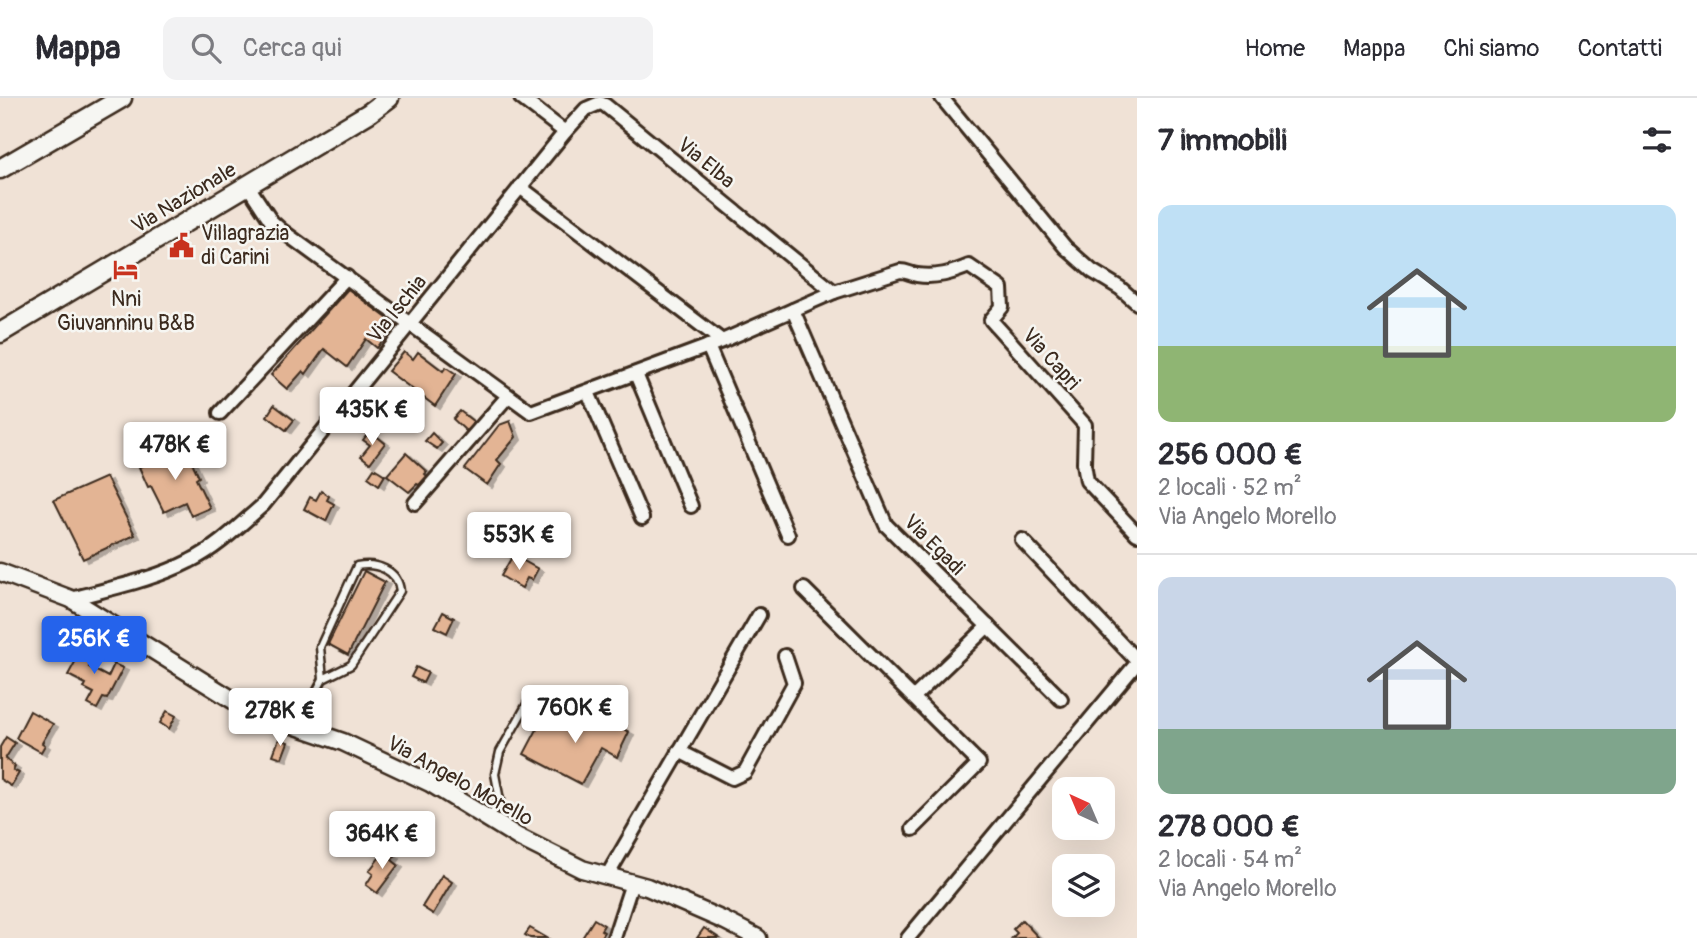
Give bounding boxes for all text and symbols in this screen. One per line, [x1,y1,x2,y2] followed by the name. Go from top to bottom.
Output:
[163,17,653,80] search box
[35,28,121,69] text: Mappa
[187,29,225,67] icon: search
[243,32,342,64] text: Cerca qui
[1245,34,1305,63] text: Home
[1343,34,1405,63] text: Mappa
[1443,34,1539,63] text: Chi siamo
[1577,34,1662,63] text: Contatti
[1638,121,1676,159] icon: filters
[1158,122,1287,159] text: 7 immobili
[672,132,740,194] street label: Via Elba
[127,156,242,240] street label: Via Nazionale
[201,220,289,271] place label: Villagrazia di Carini
[167,231,195,259] public building icon: Villagrazia di Carini
[1354,250,1480,376] icon: home
[112,256,140,284] hotel icon: Nni Giuvanninu B&B
[361,269,433,349] street label: Via Ischia
[57,286,195,337] place label: Nni Giuvanninu B&B
[1016,322,1086,396] street label: Via Capri
[315,388,429,447] pin: 435K €
[336,395,408,424] text: 435K €
[118,422,232,482] pin: 478K €
[139,430,211,459] text: 478K €
[1158,436,1303,473] text: 256 000 €
[1158,473,1302,502] text: 2 locali · 52 m²
[1158,502,1337,531] text: Via Angelo Morello
[898,509,971,582] street label: Via Egadi
[462,512,576,572] pin: 553K €
[483,520,555,549] text: 553K €
[37,616,151,676] pin: 256K €
[1354,622,1480,748] icon: home
[58,624,130,653] text: 256K €
[518,686,632,745] pin: 760K €
[223,688,337,748] pin: 278K €
[537,693,613,722] text: 760K €
[245,696,315,725] text: 278K €
[382,730,538,832] street label: Via Angelo Morello
[1052,777,1115,840] north arrow
[1052,777,1115,917] map controls
[1158,808,1300,845] text: 278 000 €
[325,812,439,871] pin: 364K €
[345,819,419,848] text: 364K €
[1158,845,1302,874] text: 2 locali · 54 m²
[1052,854,1115,917] button: layers
[1158,874,1337,903] text: Via Angelo Morello

